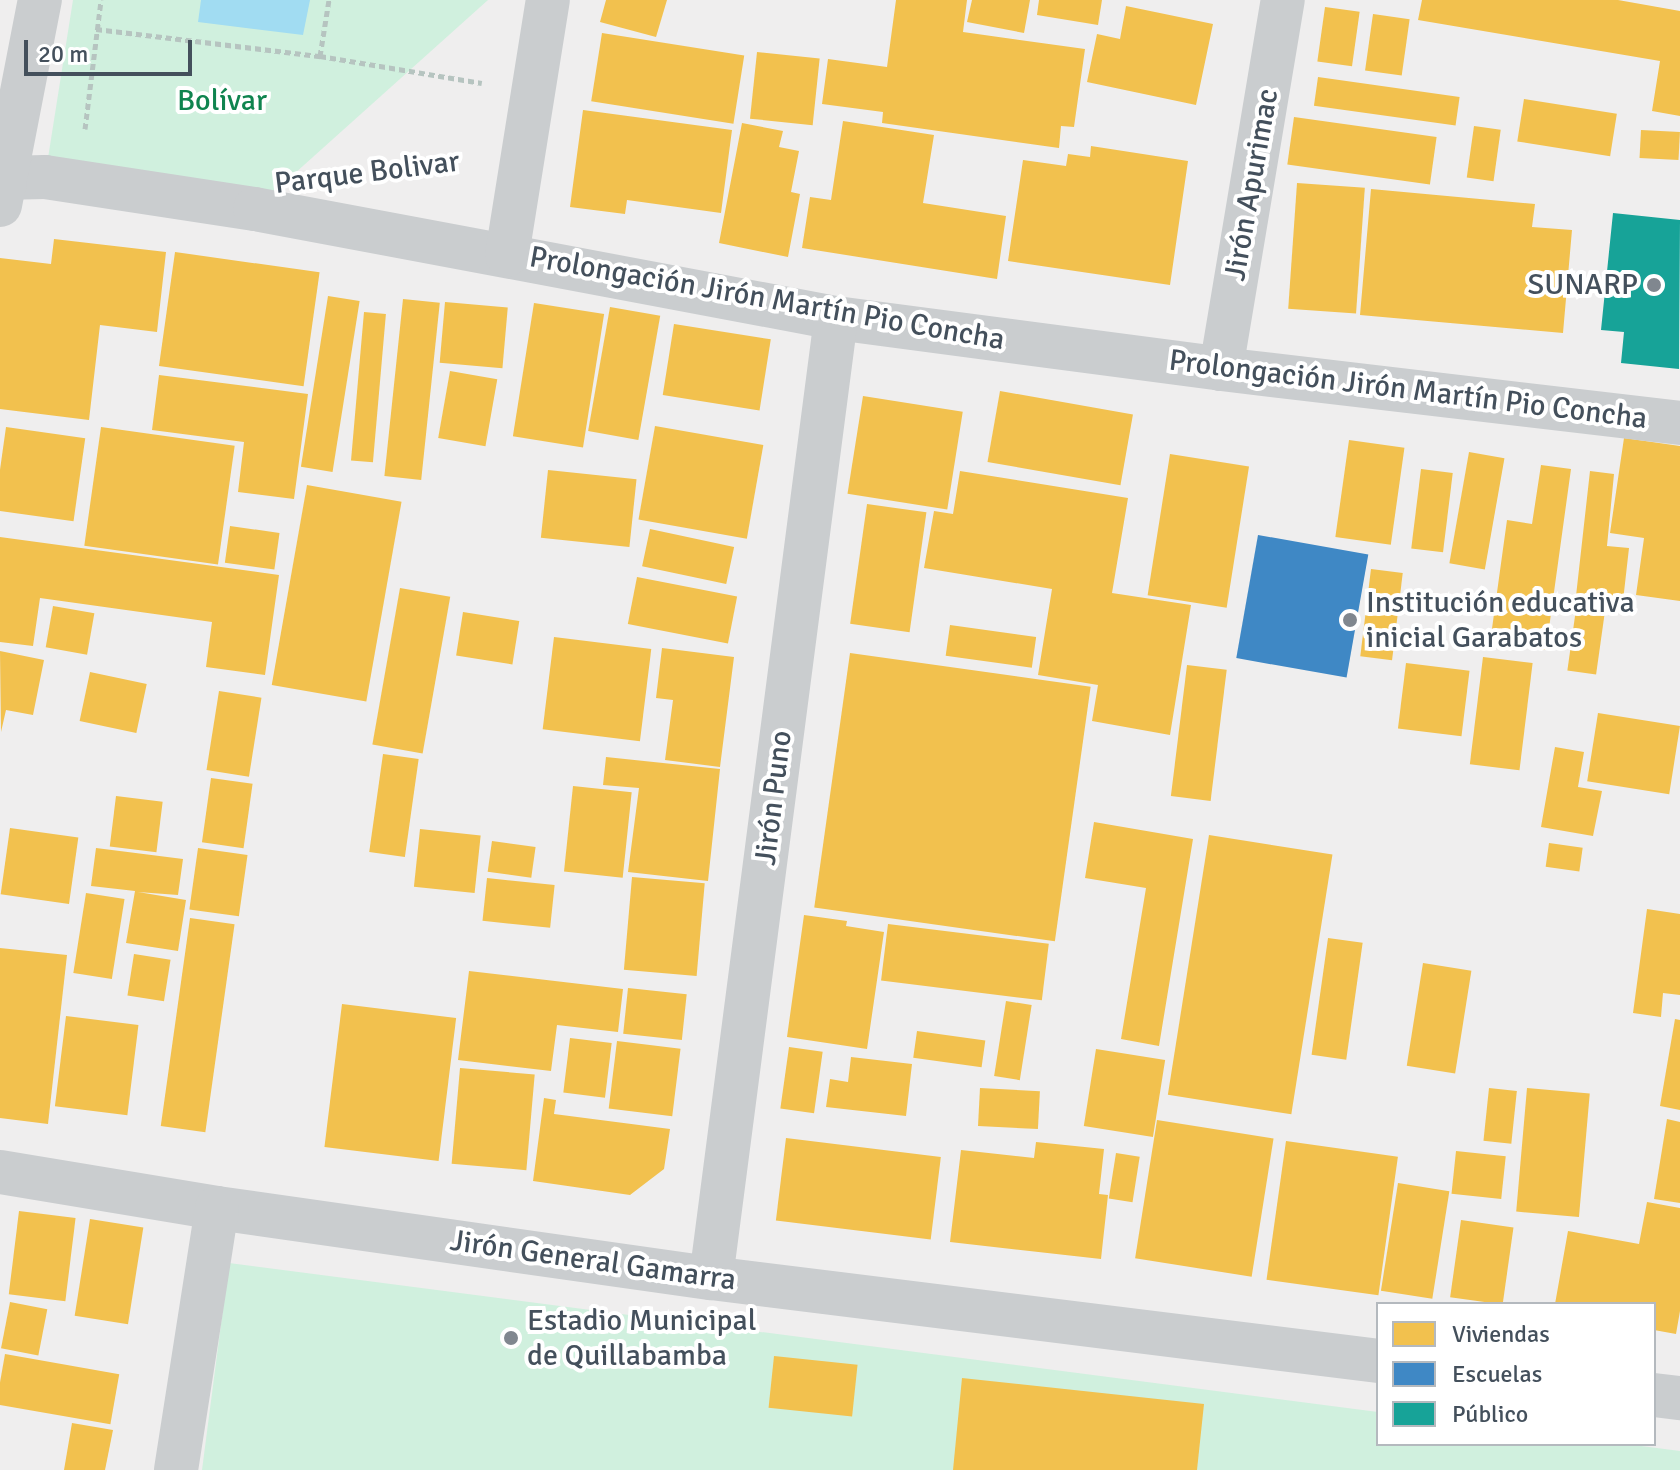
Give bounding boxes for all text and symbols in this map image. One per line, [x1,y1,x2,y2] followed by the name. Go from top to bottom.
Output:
[28,24,196,74] scale bar
[38,39,88,69] text: 20 m
[177,83,267,119] park label: Bolívar
[1217,86,1287,284] street label: Jirón Apurimac
[272,144,462,202] street label: Parque Bolivar
[527,239,1007,359] street label: Prolongación Jirón Martín Pio Concha
[1527,267,1638,303] place label: SUNARP
[1645,276,1663,294] marker: SUNARP
[1167,343,1649,437] street label: Prolongación Jirón Martín Pio Concha
[1366,585,1635,656] place label: Institución educativa inicial Garabatos
[1341,611,1359,629] marker: Institución educativa inicial Garabatos
[748,729,800,867] street label: Jirón Puno
[448,1223,738,1299] street label: Jirón General Gamarra
[1376,1302,1656,1446] legend
[527,1303,756,1374] place label: Estadio Municipal de Quillabamba
[1452,1319,1550,1349] text: Viviendas
[502,1329,520,1347] marker: Estadio Municipal de Quillabamba
[1452,1359,1542,1389] text: Escuelas
[1452,1399,1528,1429] text: Público

